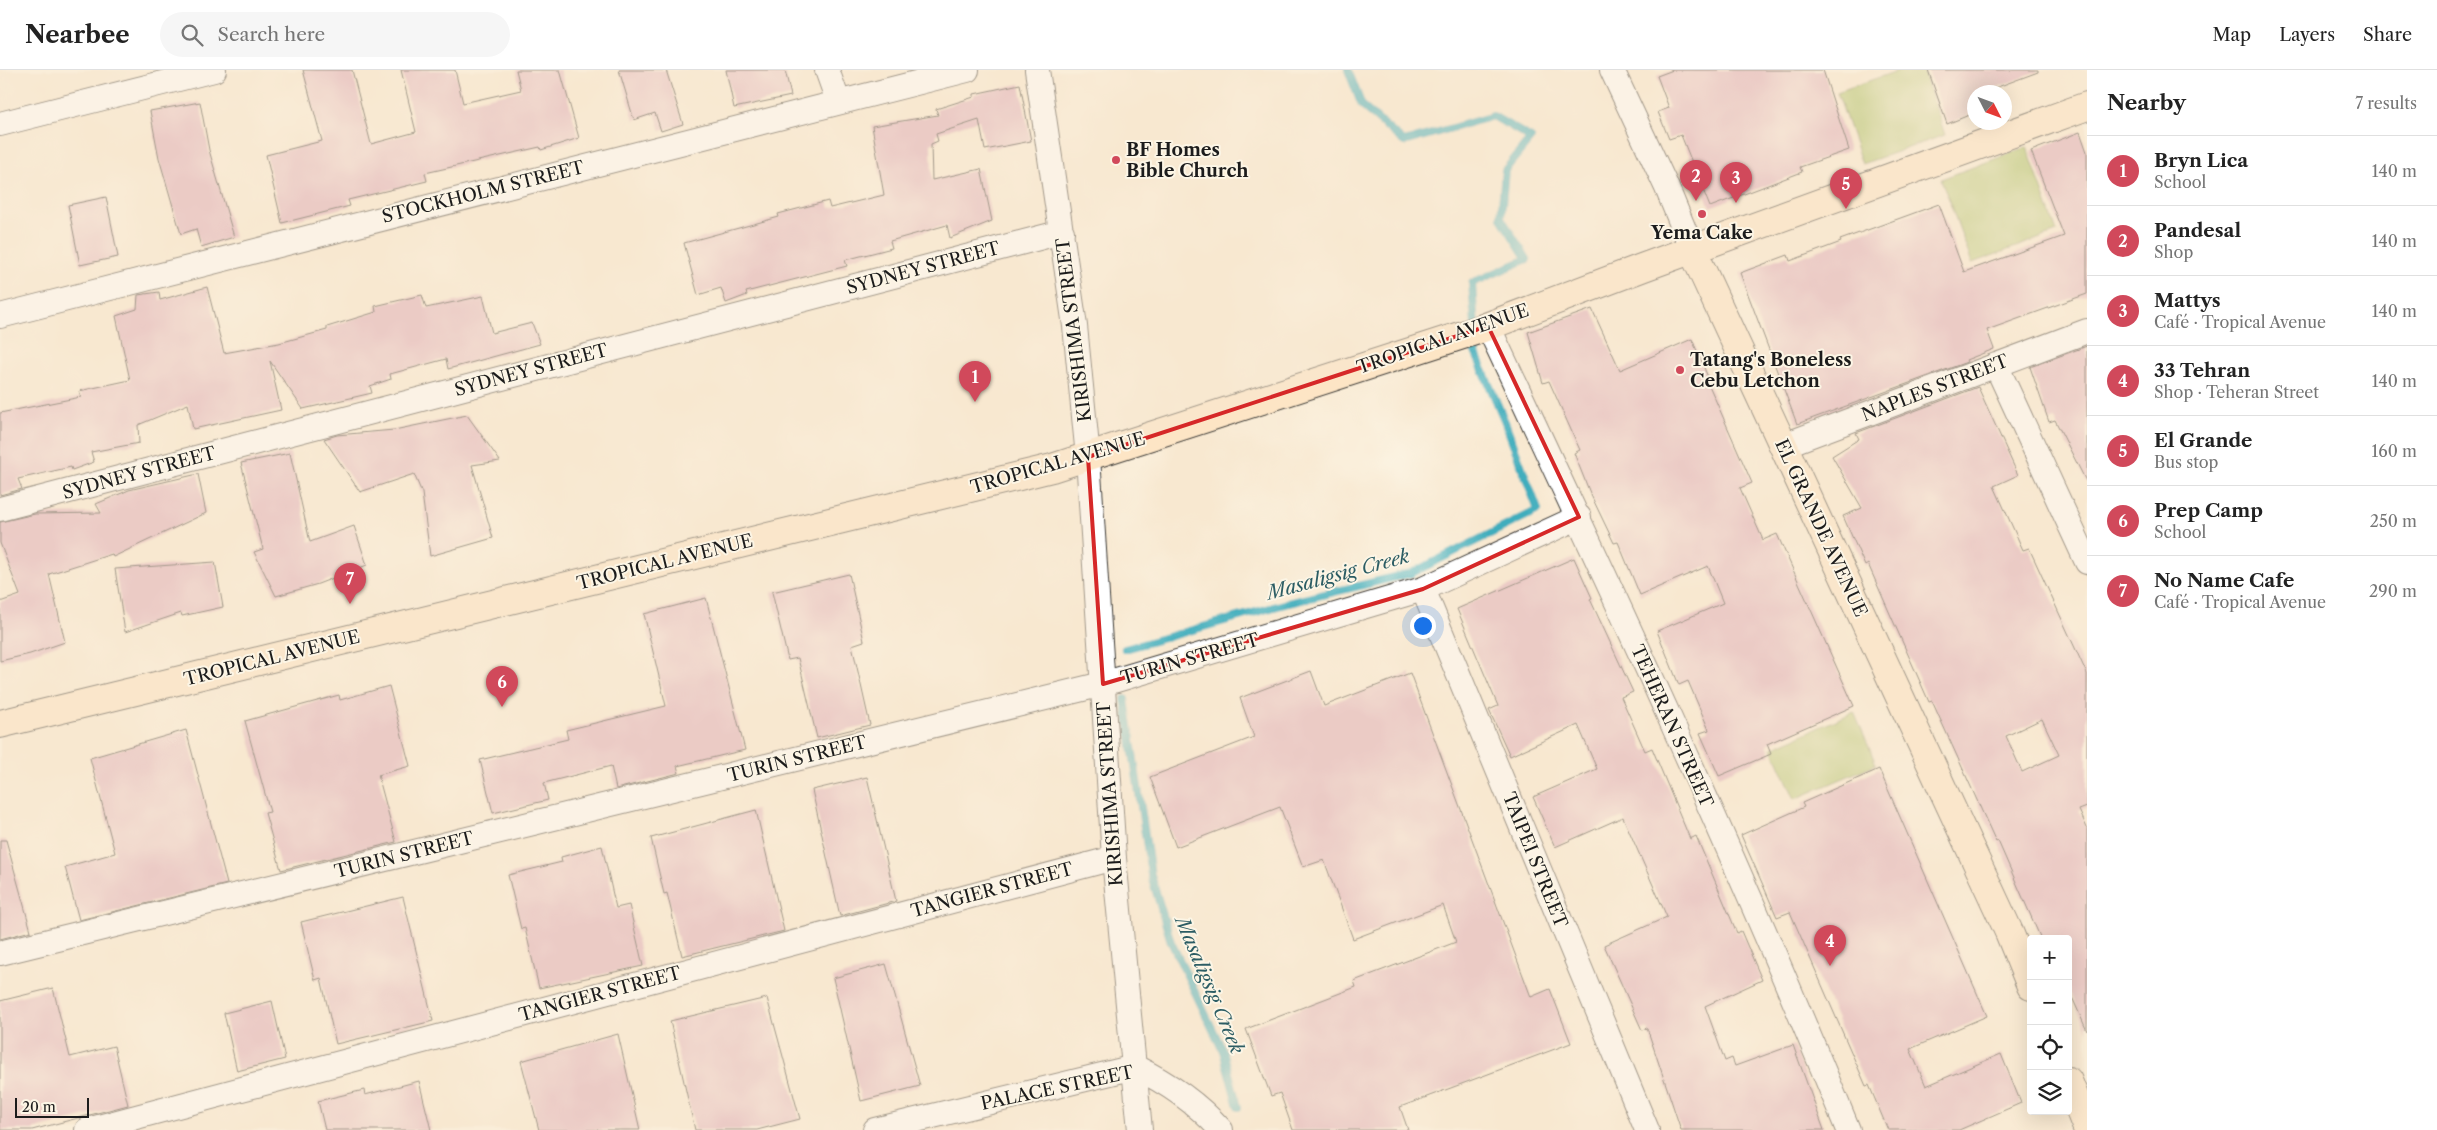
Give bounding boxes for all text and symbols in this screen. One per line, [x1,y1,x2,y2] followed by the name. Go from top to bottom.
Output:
[160,12,510,57] search box
[25,20,130,49] text: Nearbee
[178,21,206,49] icon: search
[218,23,325,46] text: Search here
[2213,24,2251,46] text: Map
[2279,24,2335,46] text: Layers
[2363,24,2412,46] text: Share
[1967,85,2012,130] north arrow
[2107,90,2186,115] text: Nearby
[2355,93,2417,113] text: 7 results
[1126,139,1249,182] place label: BF Homes Bible Church
[2154,149,2248,172] text: Bryn Lica
[1110,154,1122,166] marker: BF Homes Bible Church
[380,156,587,228] street label: STOCKHOLM STREET
[1680,160,1712,201] pin: 2
[2119,161,2127,181] text: 1
[2372,161,2417,181] text: 140 m
[1720,162,1752,203] pin: 3
[1830,168,1862,209] pin: 5
[2154,172,2206,192] text: School
[1696,208,1708,220] marker: Yema Cake
[2154,219,2241,242] text: Pandesal
[1650,222,1753,244] place label: Yema Cake
[2118,231,2128,251] text: 2
[2372,231,2417,251] text: 140 m
[1052,236,1096,423] street label: KIRISHIMA STREET
[844,237,1003,299] street label: SYDNEY STREET
[2154,242,2193,262] text: Shop
[2154,289,2221,312] text: Mattys
[1354,299,1532,379] street label: TROPICAL AVENUE
[2118,301,2128,321] text: 3
[2372,301,2417,321] text: 140 m
[2154,312,2326,332] text: Café · Tropical Avenue
[452,339,611,401] street label: SYDNEY STREET
[1690,349,1852,392] place label: Tatang's Boneless Cebu Letchon
[1859,350,2012,426] street label: NAPLES STREET
[2154,359,2250,382] text: 33 Tehran
[959,361,991,402] pin: 1
[1674,364,1686,376] marker: Tatang's Boneless Cebu Letchon
[2118,371,2128,391] text: 4
[2372,371,2417,391] text: 140 m
[2154,382,2319,402] text: Shop · Teheran Street
[968,428,1148,498] street label: TROPICAL AVENUE
[2154,429,2252,452] text: El Grande
[1770,436,1872,620] street label: EL GRANDE AVENUE
[2119,441,2127,461] text: 5
[2372,441,2417,461] text: 160 m
[60,442,219,504] street label: SYDNEY STREET
[2154,452,2218,472] text: Bus stop
[2154,499,2263,522] text: Prep Camp
[2118,511,2128,531] text: 6
[2370,511,2417,531] text: 250 m
[2154,522,2206,542] text: School
[575,529,755,595] street label: TROPICAL AVENUE
[1262,544,1412,605] water label: Masaligsig Creek
[334,563,366,604] pin: 7
[2154,569,2294,592] text: No Name Cafe
[2119,581,2127,601] text: 7
[2369,581,2417,601] text: 290 m
[2154,592,2326,612] text: Café · Tropical Avenue
[1410,613,1436,639] your location
[182,625,362,691] street label: TROPICAL AVENUE
[1118,629,1262,689] street label: TURIN STREET
[1626,641,1718,811] street label: TEHERAN STREET
[486,666,518,707] pin: 6
[1093,700,1127,887] street label: KIRISHIMA STREET
[725,731,869,787] street label: TURIN STREET
[1498,789,1572,931] street label: TAIPEI STREET
[332,827,476,883] street label: TURIN STREET
[909,858,1076,922] street label: TANGIER STREET
[1170,911,1249,1057] water label: Masaligsig Creek
[1814,925,1846,966] pin: 4
[2027,935,2072,1115] map controls
[2027,935,2072,980] button: +
[517,962,684,1026] street label: TANGIER STREET
[2027,980,2072,1025] button: −
[2027,1025,2072,1070] button: locate
[979,1061,1136,1115] street label: PALACE STREET
[2027,1070,2072,1115] button: layers
[15,1095,89,1118] scale bar
[22,1098,56,1116] text: 20 m

